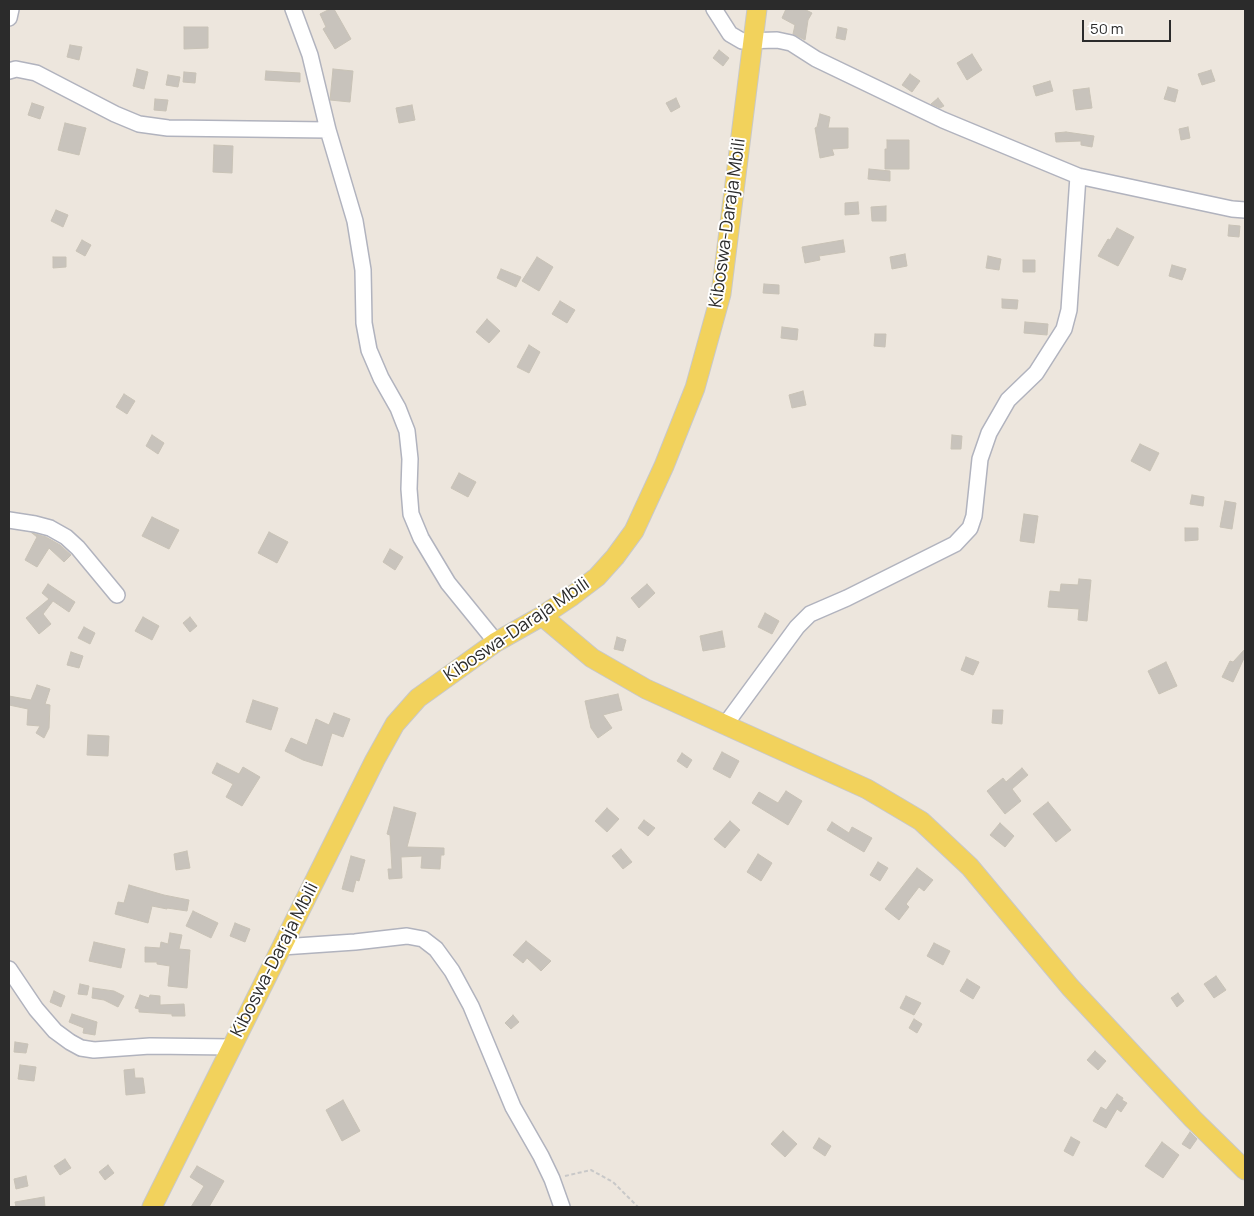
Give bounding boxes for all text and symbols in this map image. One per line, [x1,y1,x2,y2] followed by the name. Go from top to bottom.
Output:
[1084,10,1173,42] scale bar
[1090,18,1124,39] text: 50 m
[705,137,751,309] street label: Kiboswa-Daraja Mbili
[440,573,594,687] street label: Kiboswa-Daraja Mbili
[227,879,323,1041] street label: Kiboswa-Daraja Mbili

